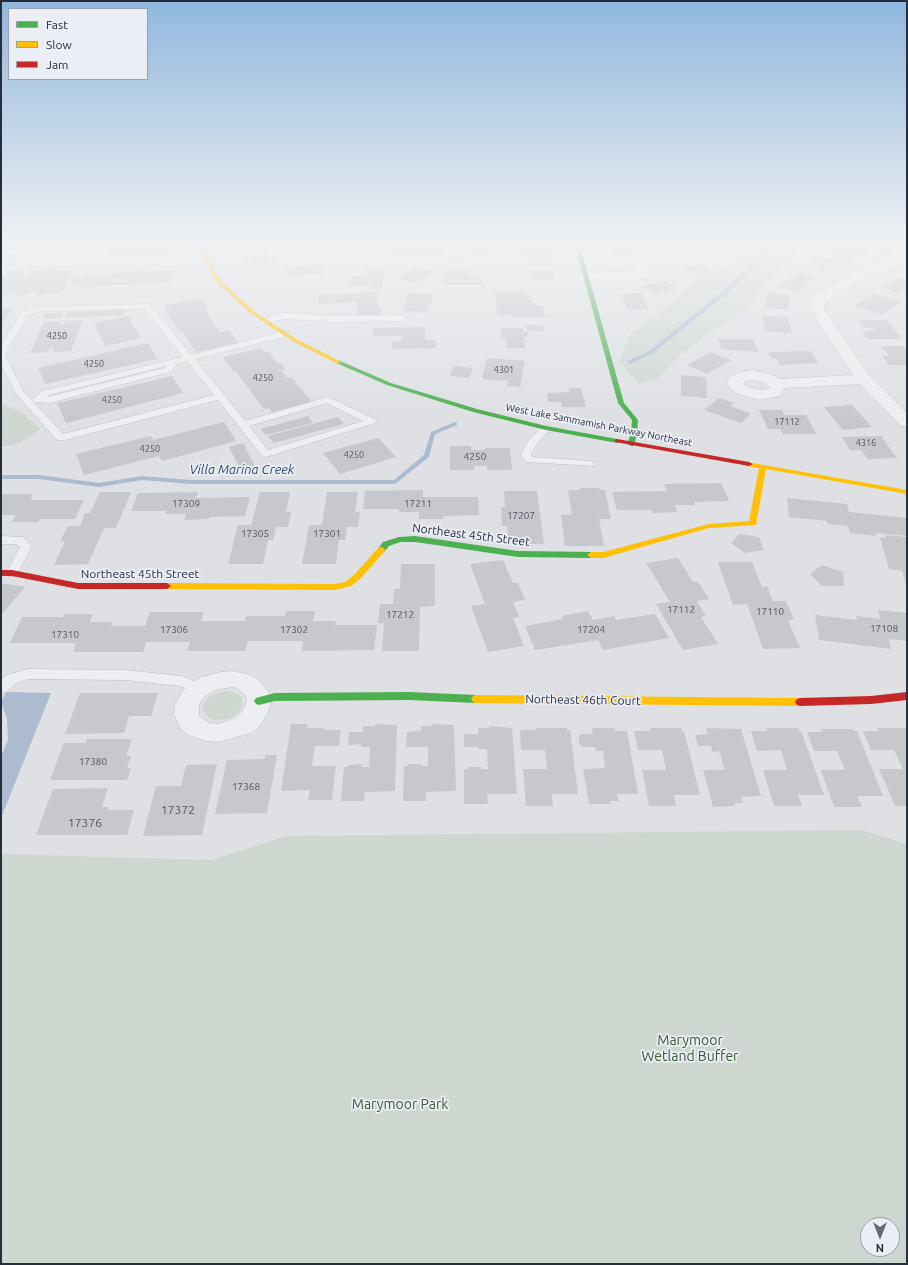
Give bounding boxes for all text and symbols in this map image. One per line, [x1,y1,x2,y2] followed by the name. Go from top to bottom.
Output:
[8,8,148,80] legend
[46,18,68,31] text: Fast
[46,38,72,51] text: Slow
[46,58,68,71] text: Jam
[47,331,67,341] house number: 4250
[84,359,104,369] house number: 4250
[494,365,514,375] house number: 4301
[253,373,273,383] house number: 4250
[102,395,122,405] house number: 4250
[505,401,693,449] street label: West Lake Sammamish Parkway Northeast
[774,417,800,427] house number: 17112
[856,438,876,448] house number: 4316
[140,444,160,454] house number: 4250
[344,450,364,460] house number: 4250
[464,451,486,463] house number: 4250
[190,462,294,478] water label: Villa Marina Creek
[172,498,200,510] house number: 17309
[404,498,432,510] house number: 17211
[507,510,535,522] house number: 17207
[411,521,531,549] street label: Northeast 45th Street
[241,528,269,540] house number: 17305
[313,528,341,540] house number: 17301
[81,567,199,581] street label: Northeast 45th Street
[667,604,695,616] house number: 17112
[756,606,784,618] house number: 17110
[386,609,414,621] house number: 17212
[870,623,898,635] house number: 17108
[160,624,188,636] house number: 17306
[280,624,308,636] house number: 17302
[577,624,605,636] house number: 17204
[51,629,79,641] house number: 17310
[525,692,641,708] street label: Northeast 46th Court
[79,756,107,768] house number: 17380
[232,781,260,793] house number: 17368
[161,803,195,817] house number: 17372
[68,816,102,830] house number: 17376
[642,1032,738,1064] park label: Marymoor Wetland Buffer
[352,1096,448,1112] park label: Marymoor Park
[860,1217,900,1257] north arrow
[876,1242,884,1254] text: N

